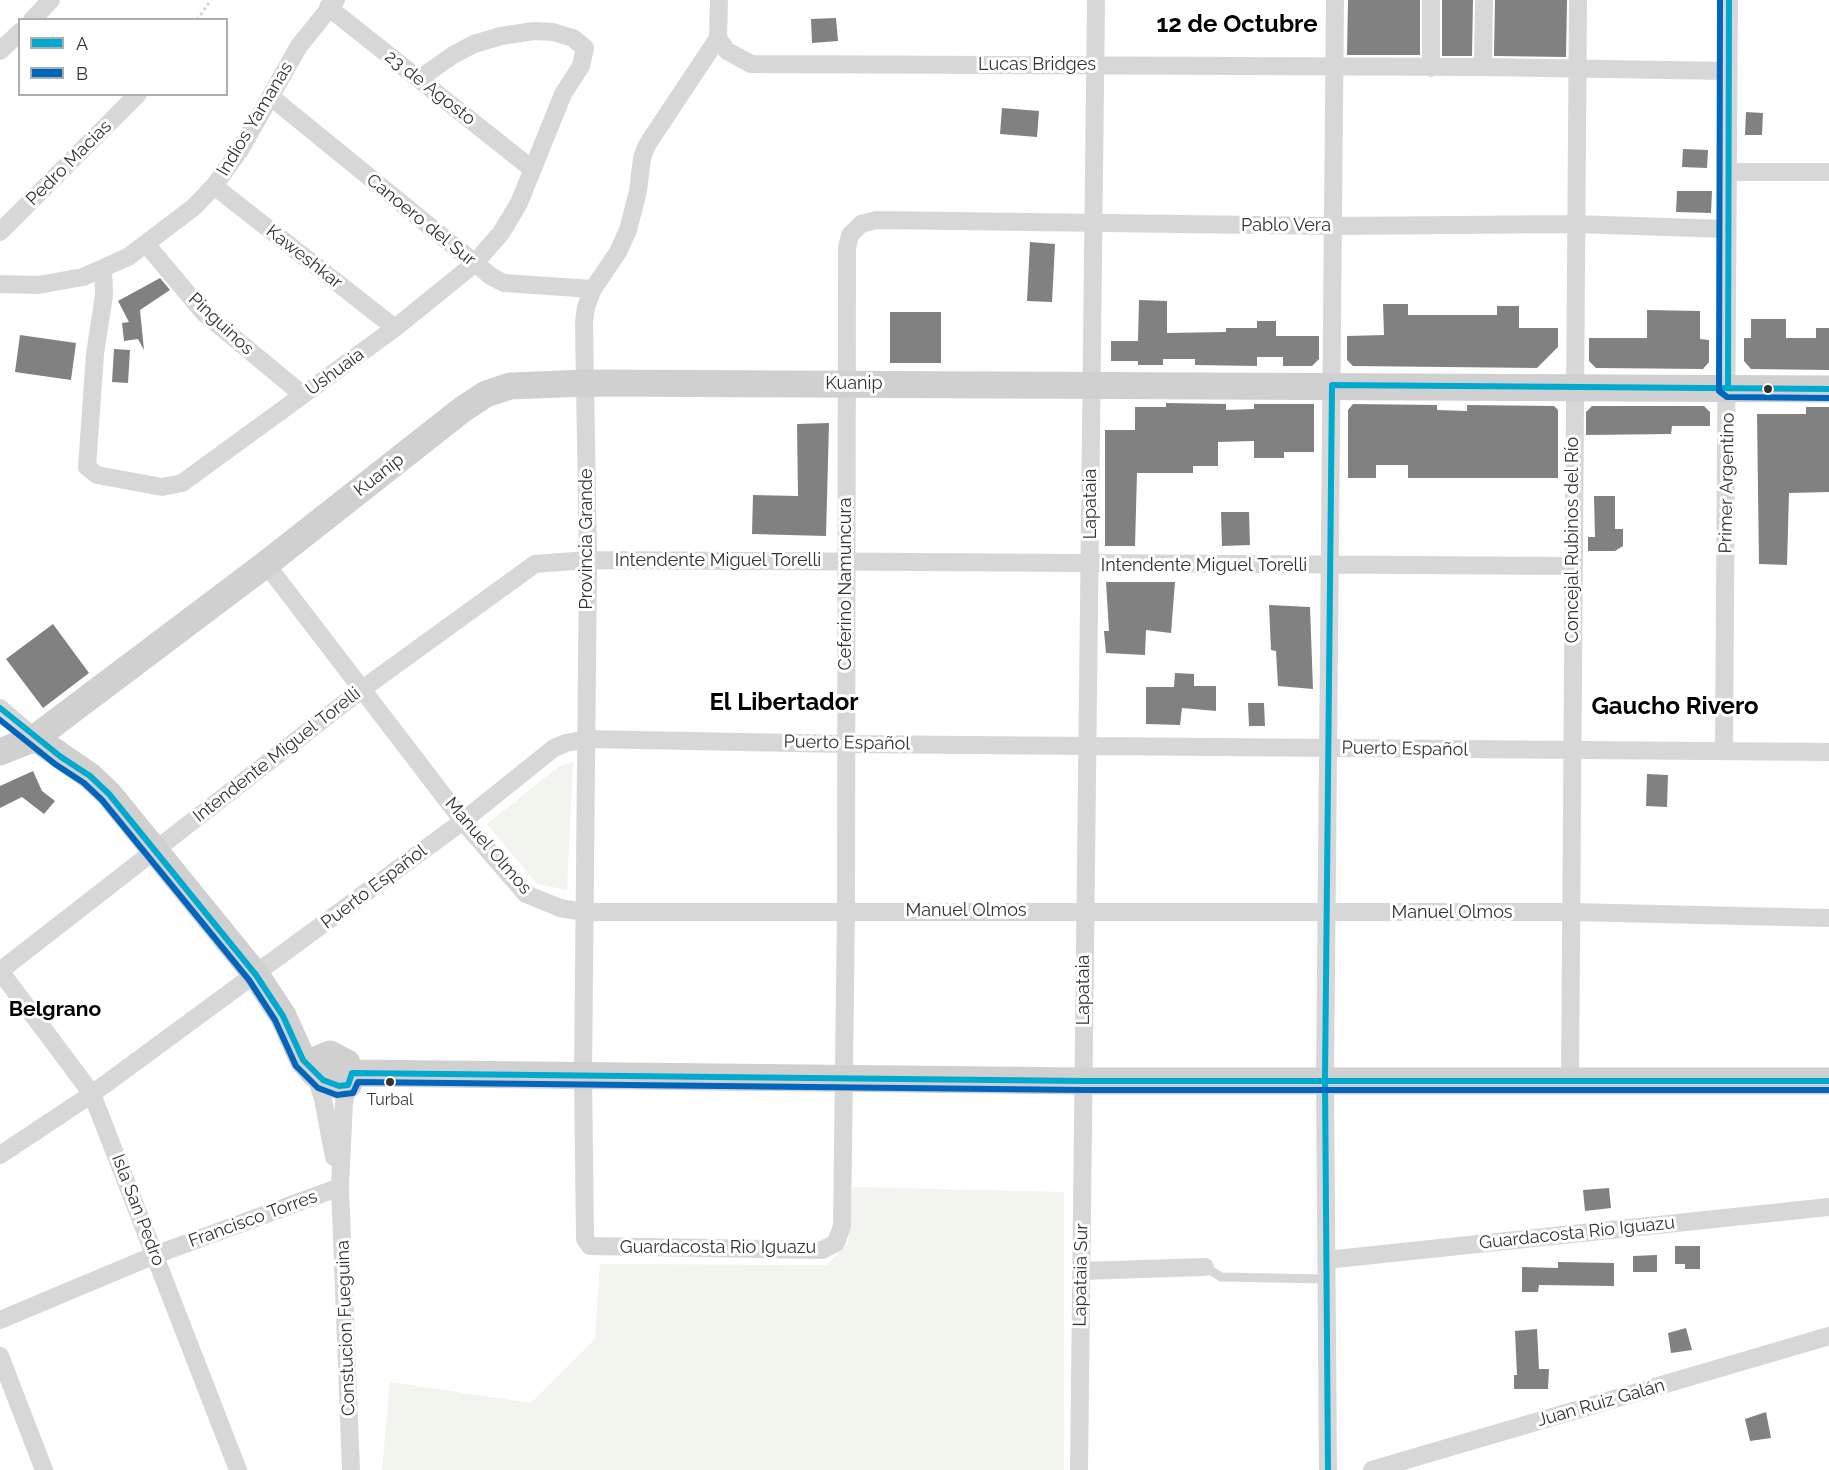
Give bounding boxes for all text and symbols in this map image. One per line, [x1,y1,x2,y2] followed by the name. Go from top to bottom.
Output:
[1156,11,1318,39] district label: 12 de Octubre
[18,18,228,96] legend
[76,33,88,54] text: A
[380,46,480,130] street label: 23 de Agosto
[978,54,1096,76] street label: Lucas Bridges
[212,58,298,180] street label: Indios Yamanas
[76,63,88,84] text: B
[22,116,116,210] street label: Pedro Macias
[362,169,480,271] street label: Canoero del Sur
[1241,215,1331,237] street label: Pablo Vera
[262,221,346,293] street label: Kaweshkar
[184,288,258,360] street label: Pinguinos
[302,344,368,400] street label: Ushuaia
[825,373,883,395] street label: Kuanip
[1762,383,1774,395] unlabelled marker
[1715,412,1739,554] street label: Primer Argentino
[1562,437,1584,643] street label: Concejal Rubinos del Río
[350,449,408,501] street label: Kuanip
[576,468,598,610] street label: Provincia Grande
[1080,469,1102,539] street label: Lapataia
[835,497,857,671] street label: Ceferino Namuncura
[615,550,821,572] street label: Intendente Miguel Torelli
[1101,555,1307,577] street label: Intendente Miguel Torelli
[189,683,365,827] street label: Intendente Miguel Torelli
[709,689,859,717] district label: El Libertador
[1591,693,1759,721] district label: Gaucho Rivero
[784,731,910,755] street label: Puerto Español
[1342,737,1468,761] street label: Puerto Español
[440,793,536,899] street label: Manuel Olmos
[317,840,431,934] street label: Puerto Español
[905,900,1027,922] street label: Manuel Olmos
[1391,902,1513,924] street label: Manuel Olmos
[1073,955,1095,1025] street label: Lapataia
[9,997,101,1023] district label: Belgrano
[384,1076,396,1088] marker: Turbal
[367,1090,413,1110] place label: Turbal
[107,1151,169,1269] street label: Isla San Pedro
[186,1186,320,1252] street label: Francisco Torres
[1478,1212,1676,1254] street label: Guardacosta Rio Iguazu
[1069,1223,1093,1327] street label: Lapataia Sur
[620,1237,816,1259] street label: Guardacosta Rio Iguazu
[332,1240,360,1416] street label: Constucion Fueguina
[1535,1374,1667,1432] street label: Juan Ruiz Galán

